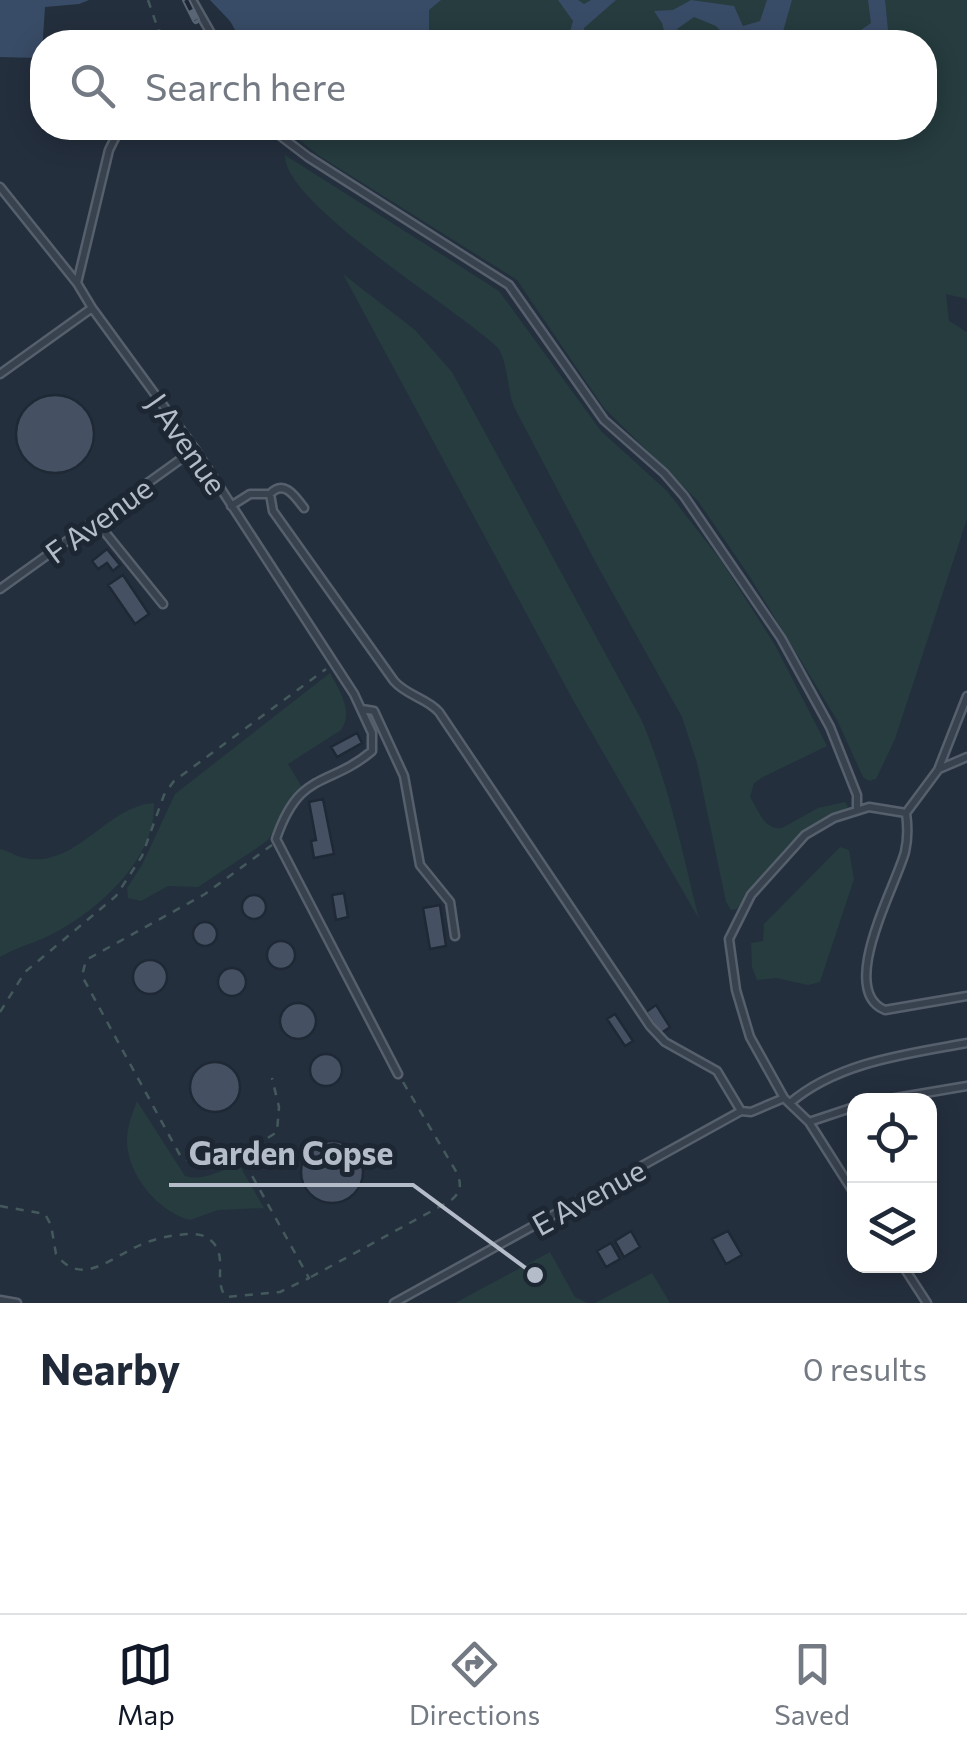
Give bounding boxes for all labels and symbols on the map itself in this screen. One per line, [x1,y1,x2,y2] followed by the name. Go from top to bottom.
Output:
[140,385,236,501] street label: J Avenue
[37,468,159,570] street label: F Avenue
[169,1123,413,1185] callout: Garden Copse
[189,1132,393,1172] text: Garden Copse
[525,1150,651,1242] street label: E Avenue

